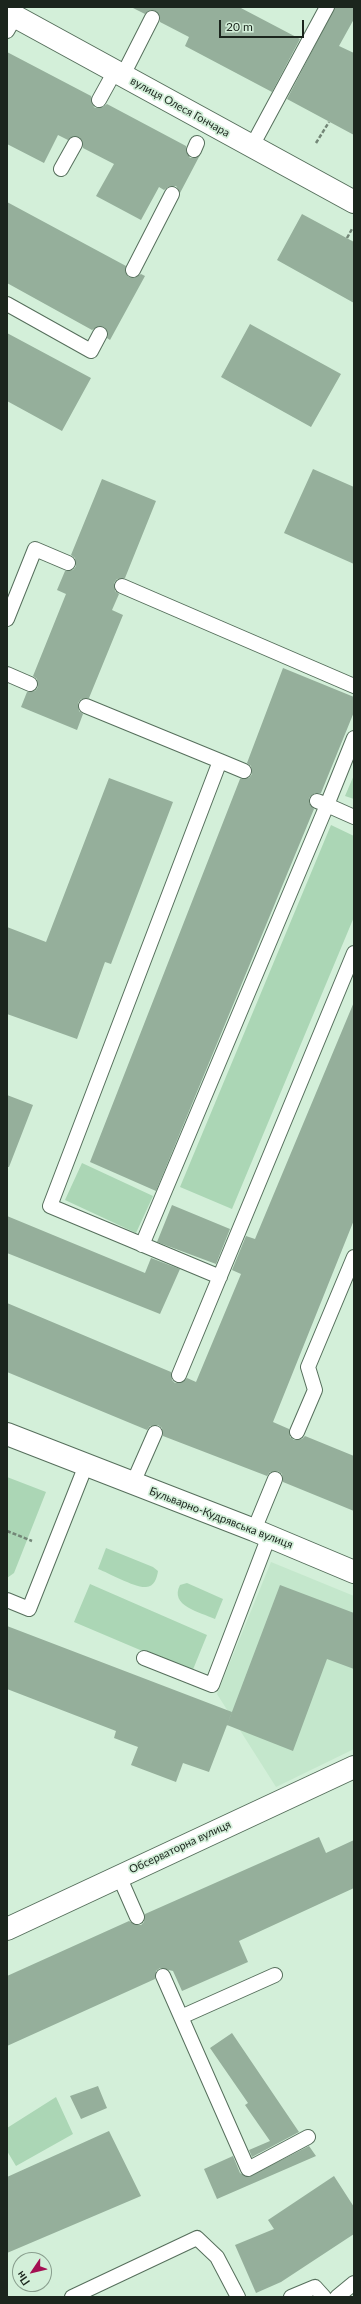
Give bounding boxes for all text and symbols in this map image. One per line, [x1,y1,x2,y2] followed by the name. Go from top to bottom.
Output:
[221,12,306,38] scale bar
[226,19,253,34] text: 20 m
[128,74,232,140] street label: вулиця Олеся Гончара
[147,1484,295,1552] street label: Бульварно-Кудрявська вулиця
[127,1818,233,1876] street label: Обсерваторна вулиця
[12,2252,52,2292] north arrow
[13,2269,32,2288] text: Пн

